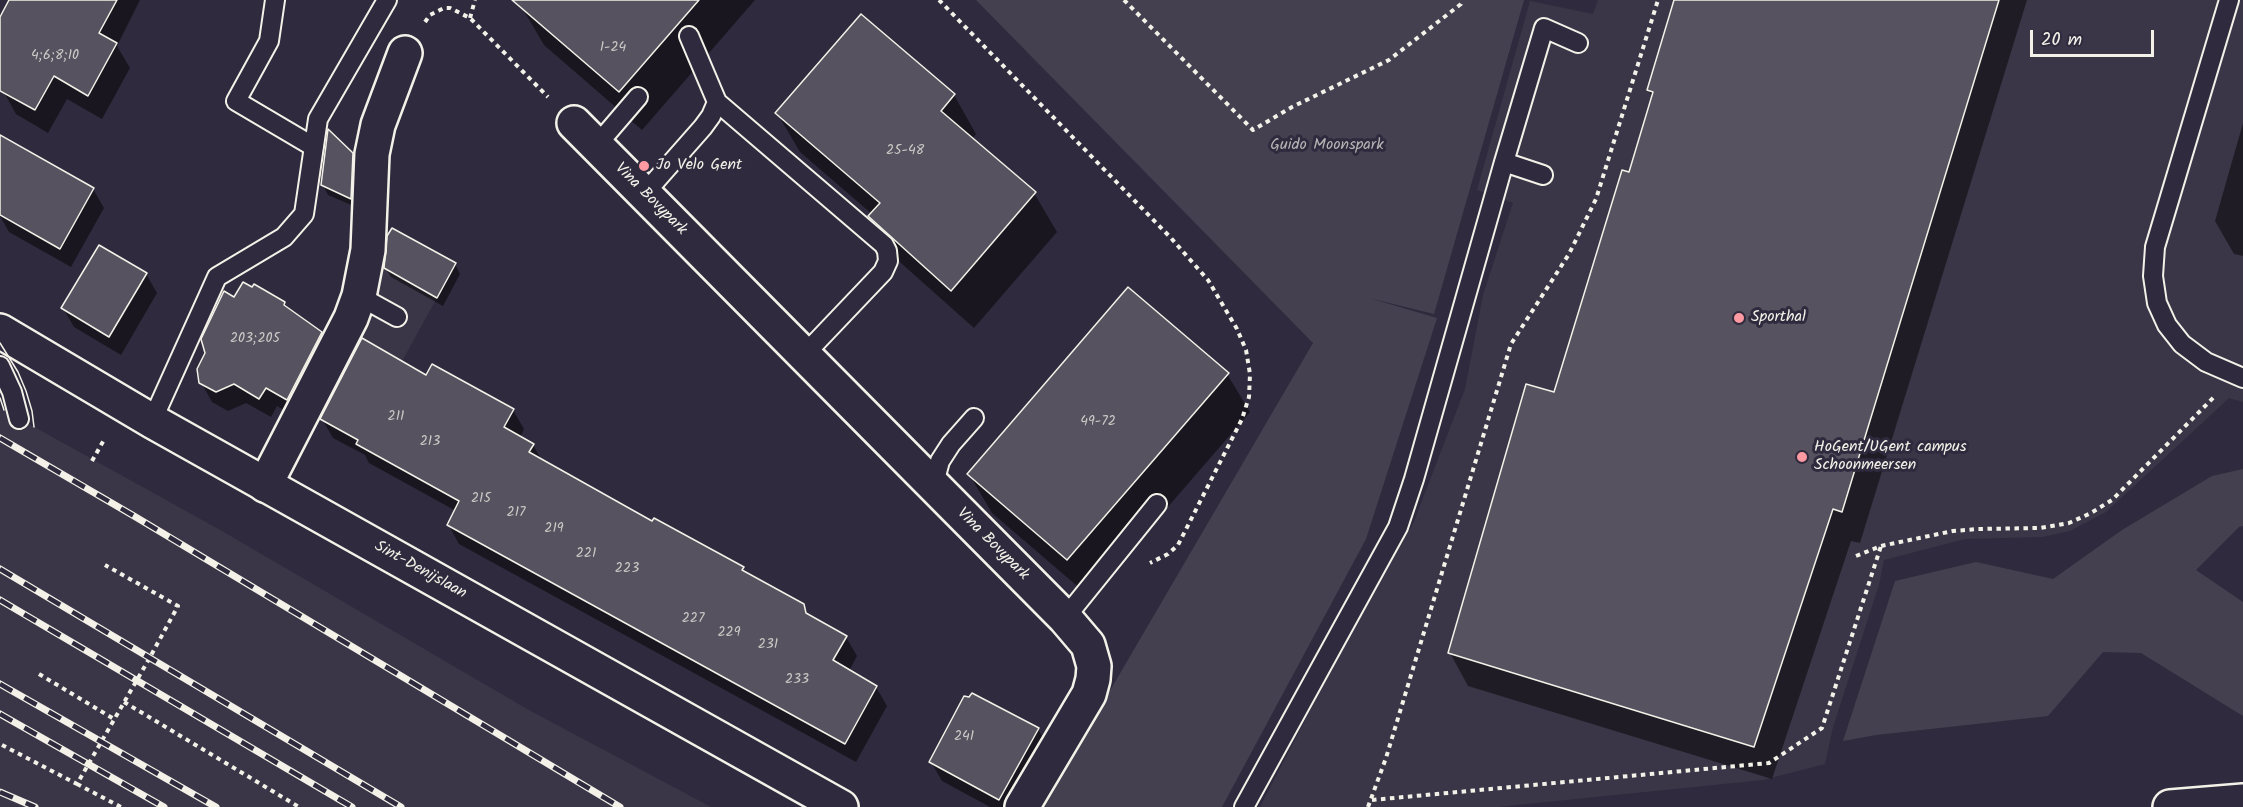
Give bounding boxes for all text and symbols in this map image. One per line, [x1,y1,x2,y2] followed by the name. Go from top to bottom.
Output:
[2033,18,2158,56] scale bar
[2041,26,2082,55] text: 20 m
[600,41,626,57] house number: 1-24
[31,49,79,65] house number: 4;6;8;10
[1270,136,1384,156] park label: Guido Moonspark
[886,144,924,160] house number: 25-48
[656,156,742,176] place label: Jo Velo Gent
[637,159,651,173] marker: Jo Velo Gent
[610,160,690,240] street label: Vina Bovypark
[1751,308,1806,328] place label: Sporthal
[1732,311,1746,325] marker: Sporthal
[230,332,280,348] house number: 203;205
[388,410,404,426] house number: 211
[1080,415,1116,431] house number: 49-72
[420,435,440,451] house number: 213
[1814,438,1967,476] place label: HoGent/UGent campus Schoonmeersen
[1795,450,1809,464] marker: HoGent/UGent campus Schoonmeersen
[471,492,491,508] house number: 215
[952,505,1032,585] street label: Vina Bovypark
[507,506,525,522] house number: 217
[544,522,564,538] house number: 219
[370,538,470,604] street label: Sint-Denijslaan
[576,547,596,563] house number: 221
[615,562,639,578] house number: 223
[682,612,704,628] house number: 227
[717,626,741,642] house number: 229
[758,638,778,654] house number: 231
[785,673,809,689] house number: 233
[954,730,974,746] house number: 241

